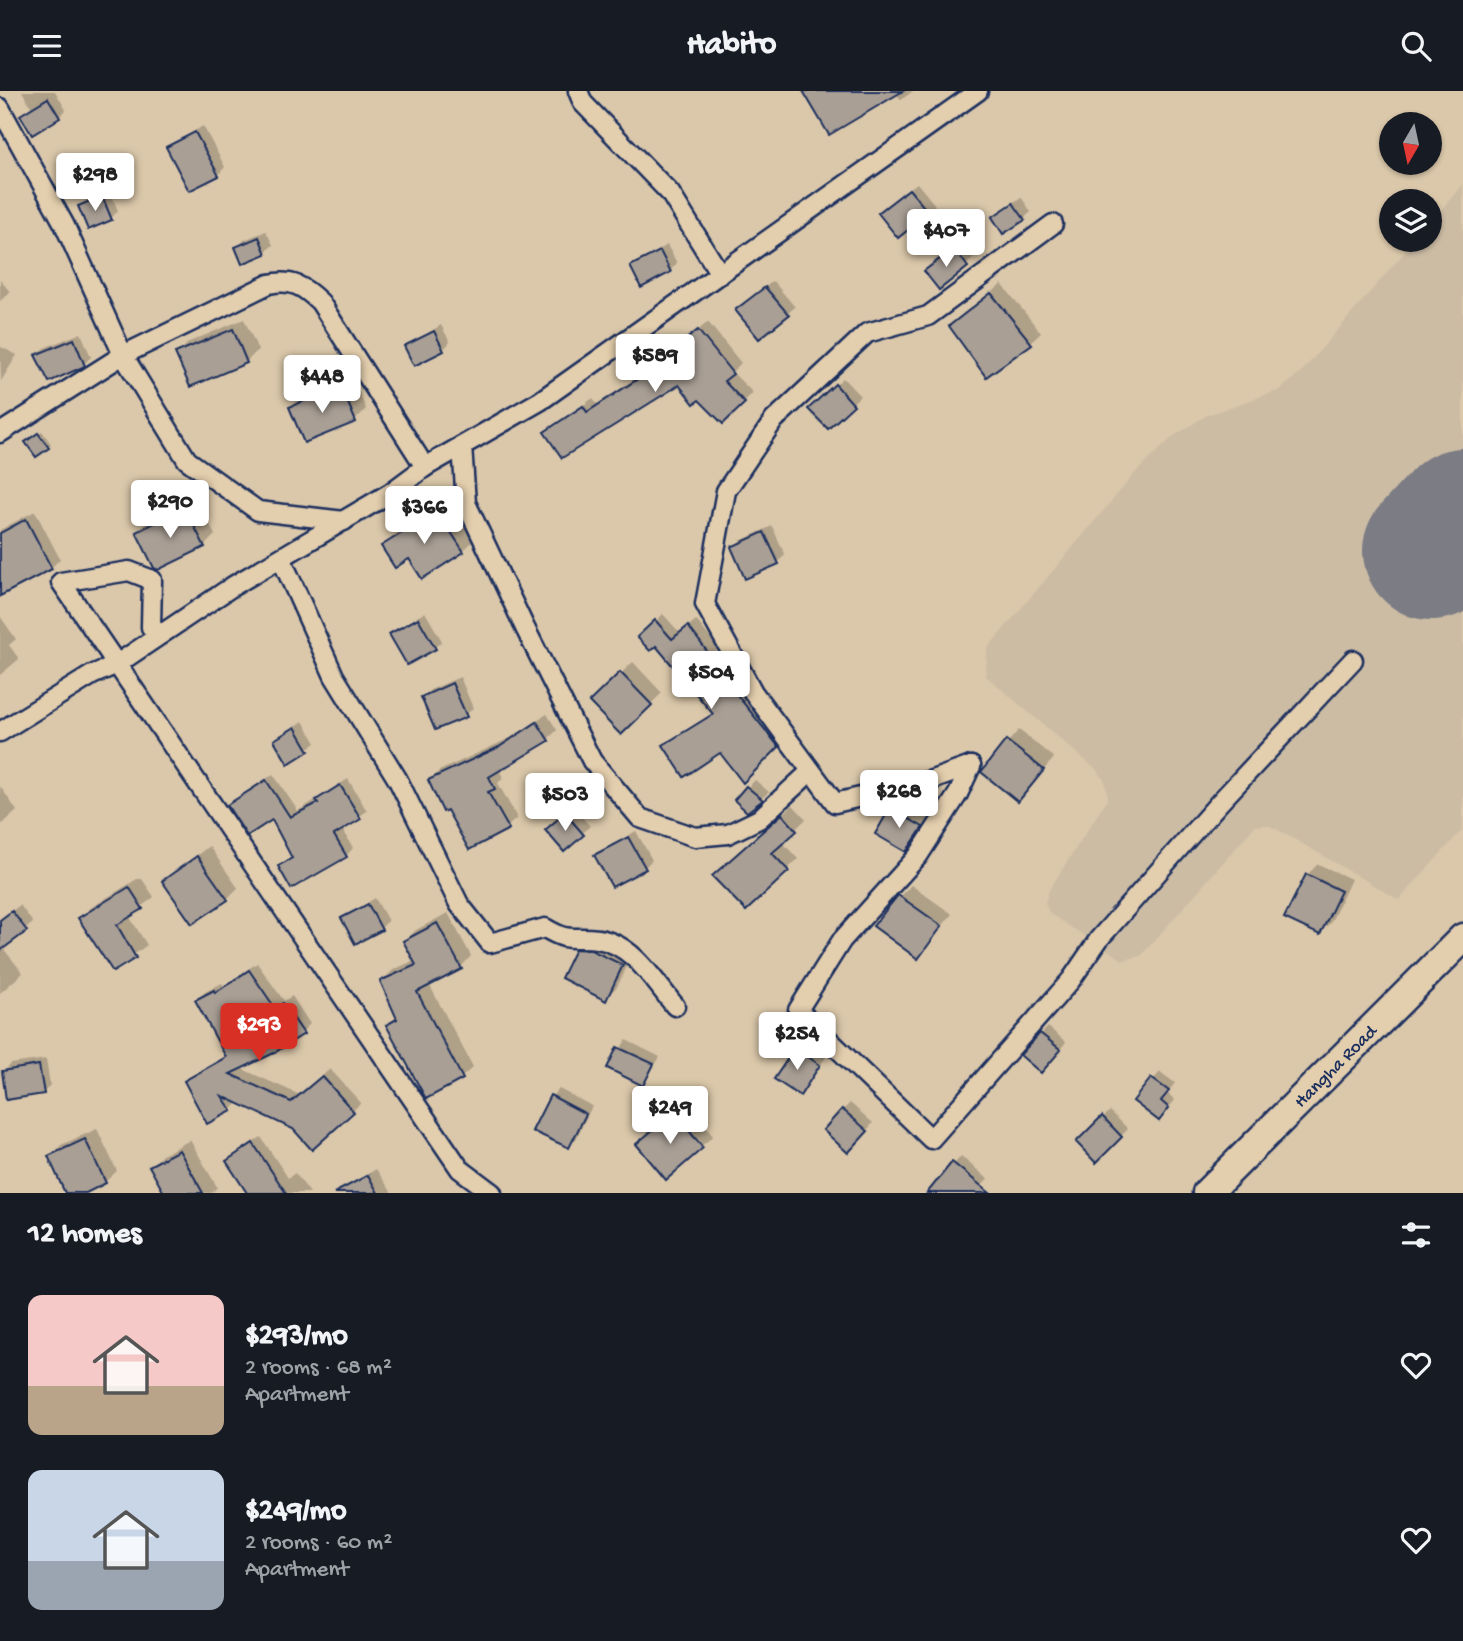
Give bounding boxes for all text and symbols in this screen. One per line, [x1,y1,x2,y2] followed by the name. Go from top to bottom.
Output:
[28,27,66,65] icon: menu
[687,27,776,65] text: Habito
[1397,27,1435,65] icon: search
[1379,112,1442,175] north arrow
[1379,112,1442,252] map controls
[54,153,136,213] pin: $298
[72,162,118,189] text: $298
[1379,189,1442,252] button: layers
[905,209,987,269] pin: $407
[923,218,969,245] text: $407
[614,335,696,394] pin: $589
[632,343,678,370] text: $589
[281,355,363,415] pin: $448
[300,364,344,391] text: $448
[129,481,211,540] pin: $290
[383,487,465,546] pin: $366
[147,489,193,516] text: $290
[401,495,447,522] text: $366
[670,651,752,711] pin: $504
[688,660,734,687] text: $504
[858,771,940,830] pin: $268
[524,773,606,833] pin: $503
[876,779,922,806] text: $268
[541,782,589,809] text: $503
[218,1003,300,1063] pin: $293
[236,1012,282,1039] text: $293
[756,1013,838,1072] pin: $254
[1290,1020,1384,1114] street label: Hangha Road
[775,1021,819,1048] text: $254
[629,1087,711,1146] pin: $249
[648,1095,692,1122] text: $249
[1397,1216,1435,1254] icon: filters
[28,1218,141,1253] text: 12 homes
[245,1320,348,1355] text: $293/mo
[84,1323,168,1407] icon: home
[1397,1346,1435,1384] icon: heart
[245,1355,392,1382] text: 2 rooms · 68 m²
[245,1382,349,1409] text: Apartment
[245,1495,346,1530] text: $249/mo
[84,1498,168,1582] icon: home
[1397,1521,1435,1559] icon: heart
[245,1530,392,1557] text: 2 rooms · 60 m²
[245,1557,349,1584] text: Apartment

